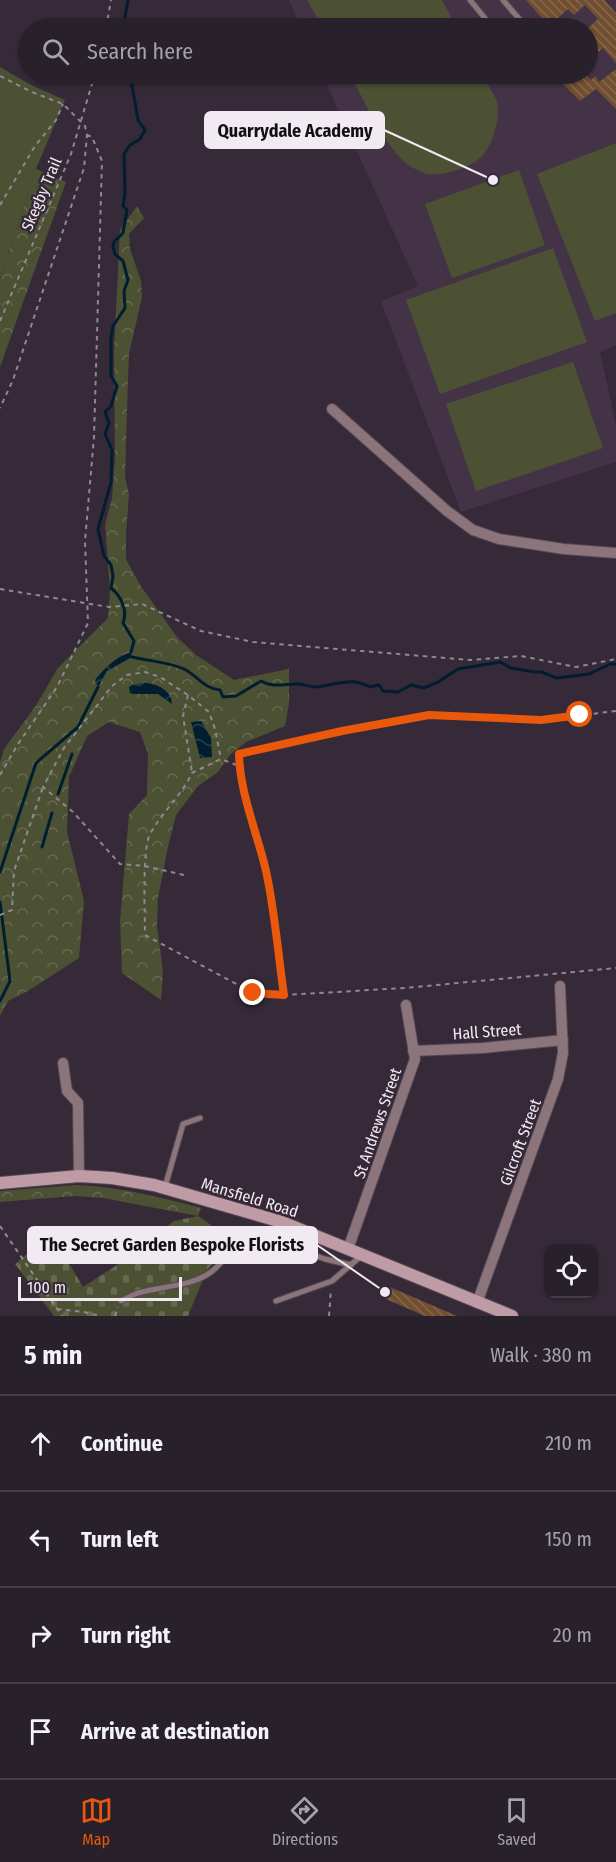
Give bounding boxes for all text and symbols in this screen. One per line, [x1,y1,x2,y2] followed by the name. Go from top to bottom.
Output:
[18,18,598,84] search box
[39,35,72,68] icon: search
[87,38,193,65] text: Search here
[205,112,384,148] callout: Quarrydale Academy
[217,120,373,142] text: Quarrydale Academy
[17,155,65,234] street label: Skegby Trail
[566,701,592,727] route start
[239,979,265,1005] route end
[452,1020,523,1043] street label: Hall Street
[350,1065,406,1181] street label: St Andrews Street
[496,1095,545,1188] street label: Gilcroft Street
[199,1174,301,1221] street label: Mansfield Road
[28,1227,317,1263] callout: The Secret Garden Bespoke Florists
[40,1234,304,1256] text: The Secret Garden Bespoke Florists
[544,1244,598,1298] map controls
[544,1244,598,1298] button: locate
[18,1274,182,1302] scale bar
[27,1278,66,1297] text: 100 m
[24,1340,82,1371] text: 5 min
[490,1343,592,1367] text: Walk · 380 m
[24,1427,57,1460] icon: ahead
[81,1430,163,1457] text: Continue
[545,1431,592,1455] text: 210 m
[24,1523,57,1556] icon: left
[81,1526,159,1553] text: Turn left
[545,1527,592,1551] text: 150 m
[24,1619,57,1652] icon: right
[81,1622,170,1649] text: Turn right
[553,1623,592,1647] text: 20 m
[24,1715,57,1748] icon: arrive
[81,1718,269,1745] text: Arrive at destination
[80,1794,113,1849] tab: Map
[272,1794,338,1849] tab: Directions
[497,1794,536,1849] tab: Saved

